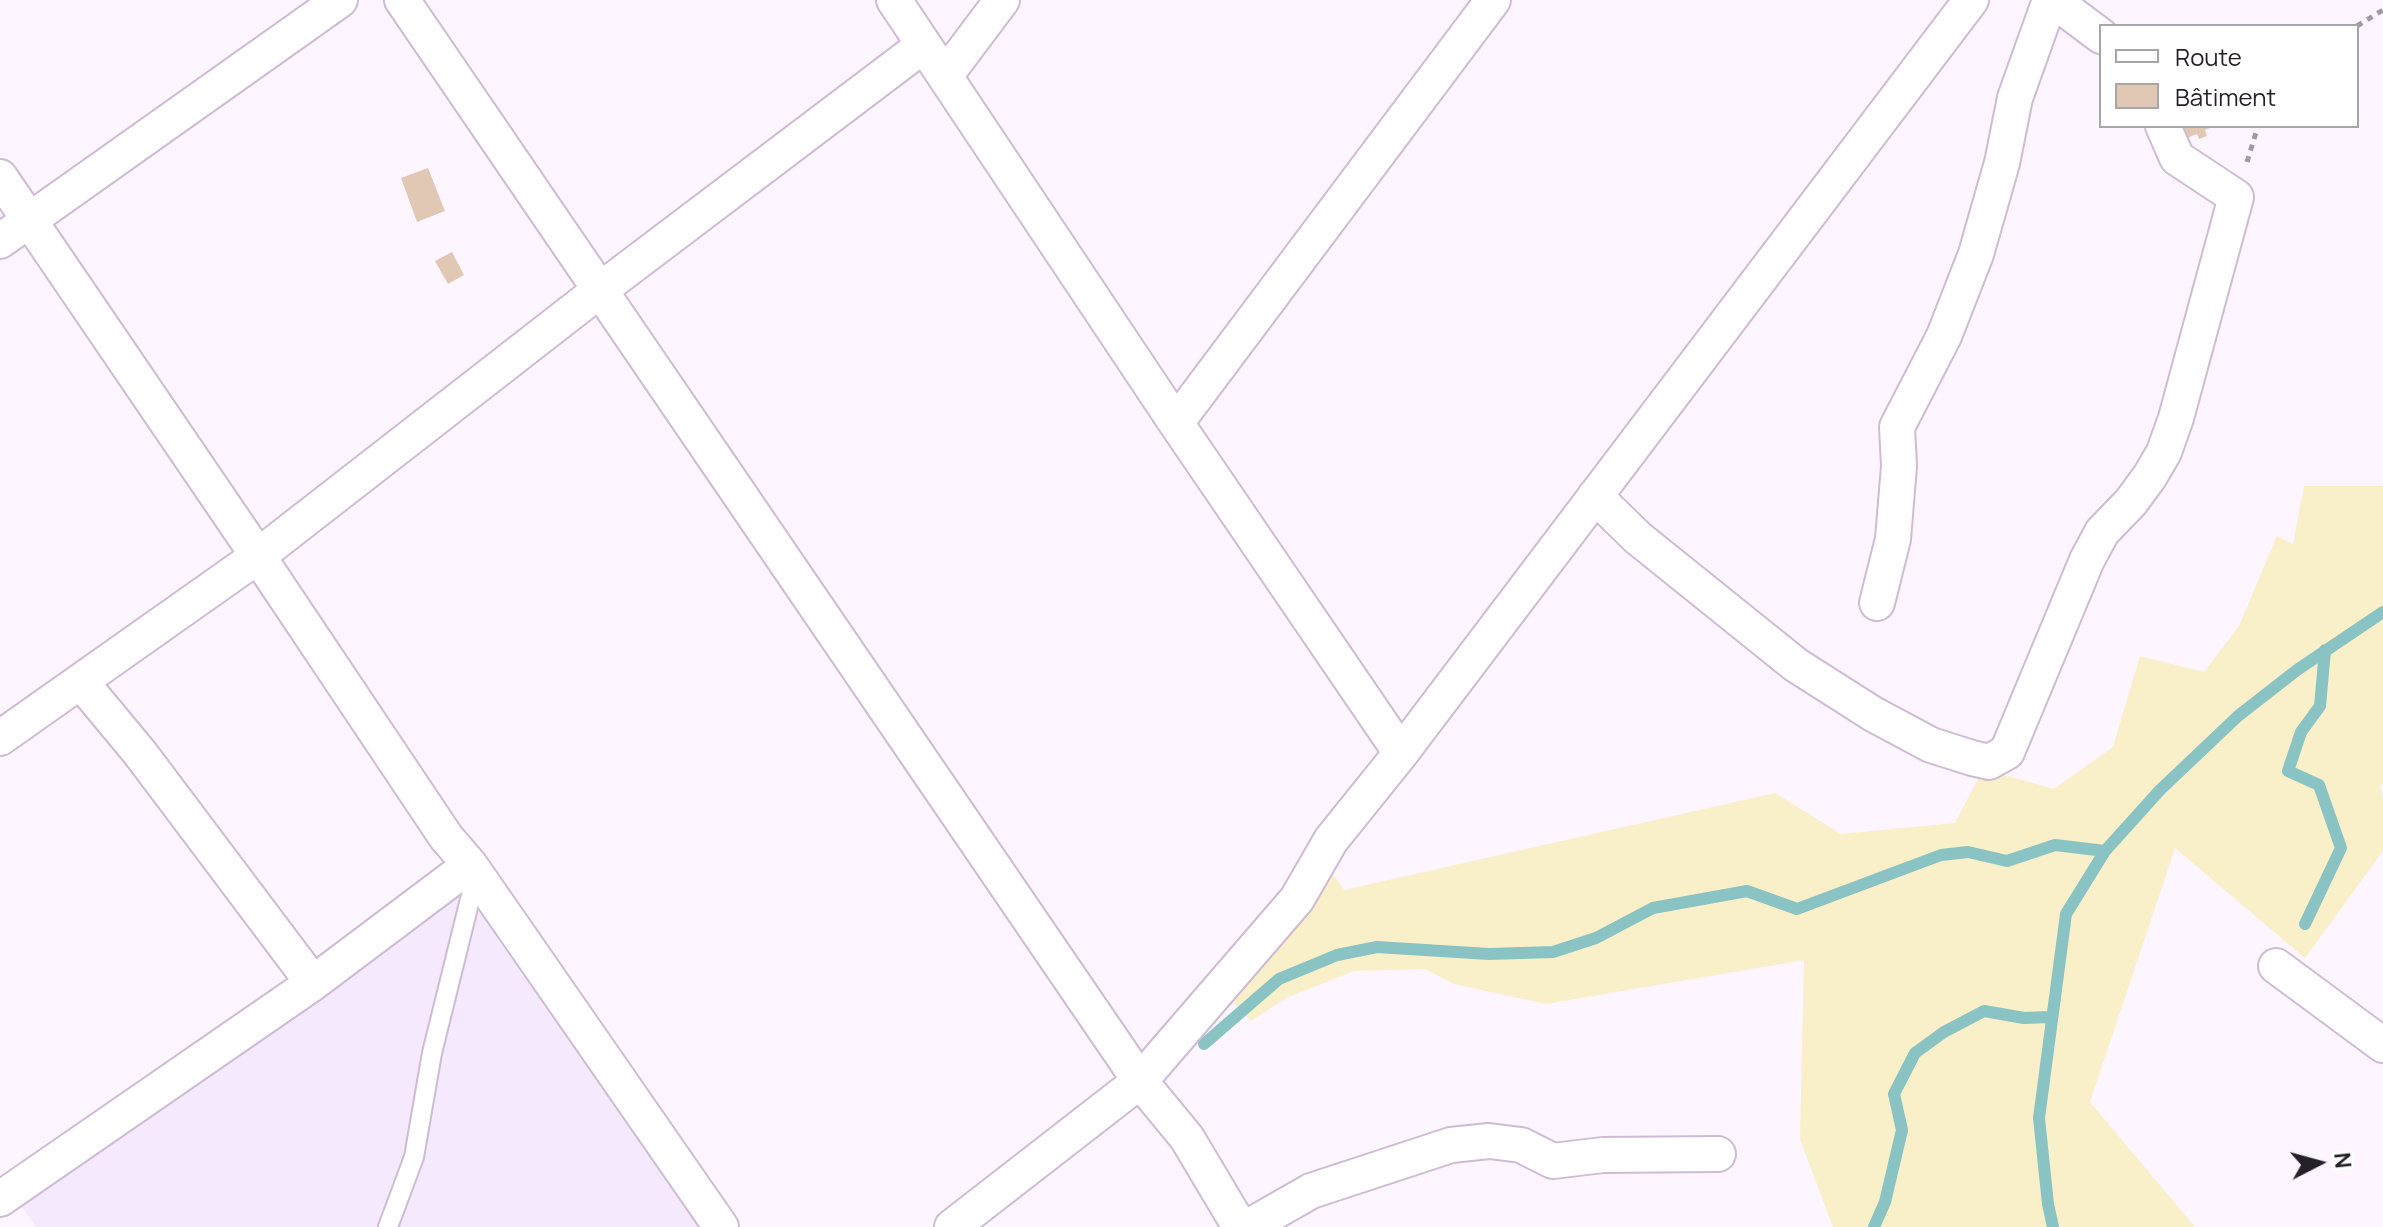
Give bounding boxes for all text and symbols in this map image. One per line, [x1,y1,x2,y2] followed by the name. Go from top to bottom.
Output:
[2099,24,2359,128] legend
[2175,40,2242,73] text: Route
[2175,80,2276,113] text: Bâtiment
[2279,1123,2359,1203] north arrow
[2327,1151,2359,1170] text: N

